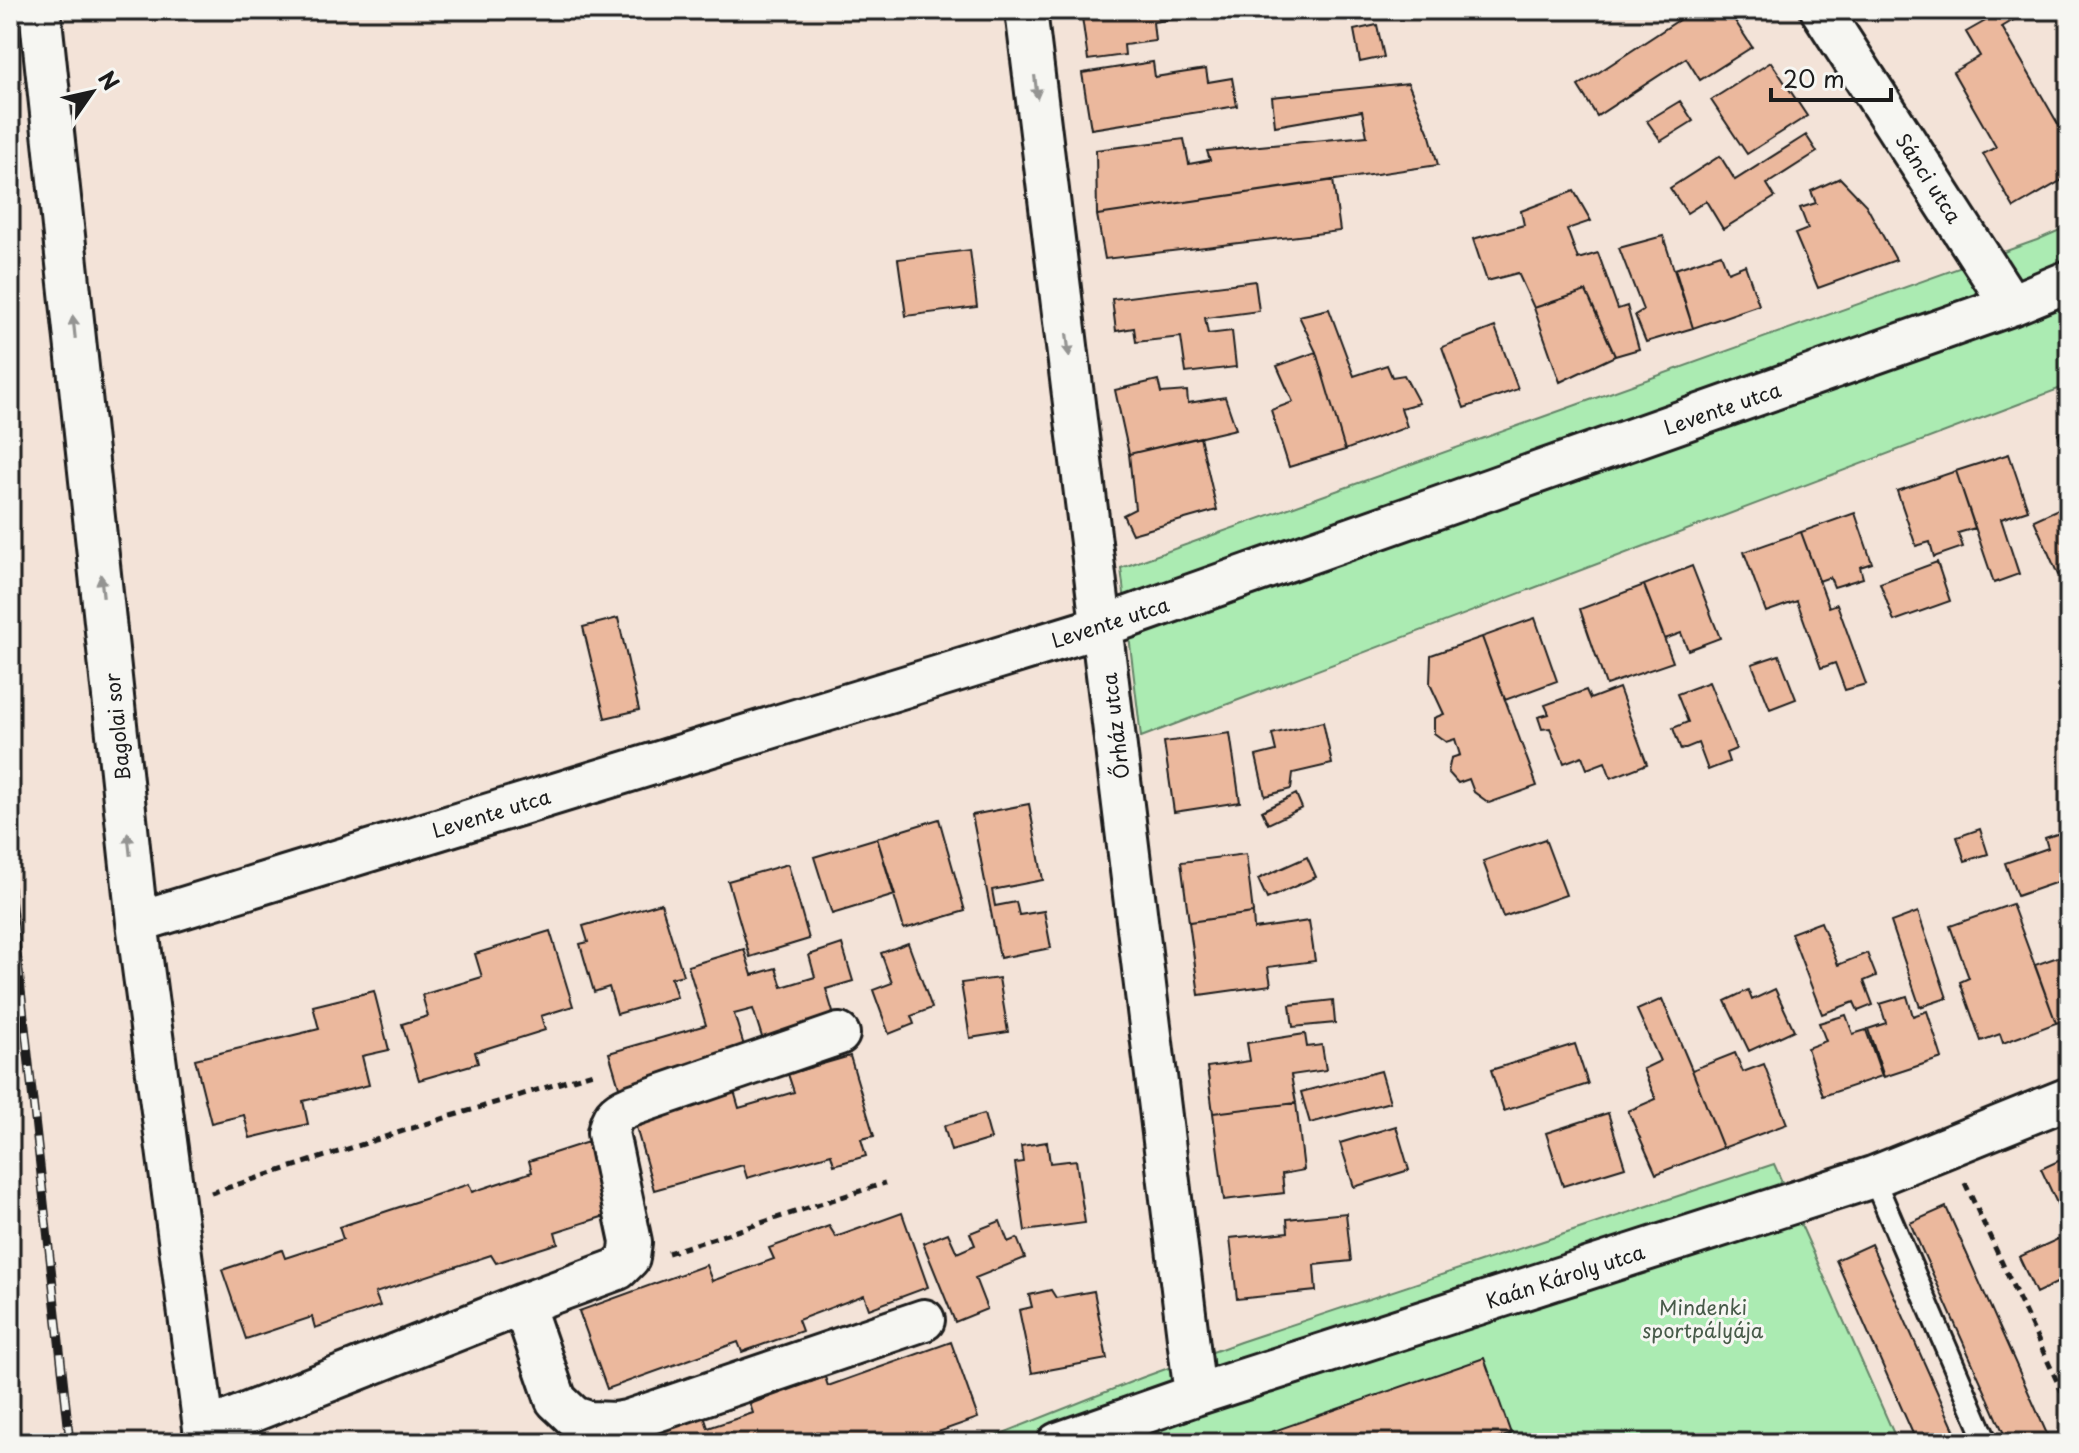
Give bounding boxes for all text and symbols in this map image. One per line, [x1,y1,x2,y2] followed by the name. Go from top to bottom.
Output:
[52,52,132,132] north arrow
[1771,52,1891,102] scale bar
[1783,60,1845,96] text: 20 m
[91,64,128,96] text: N
[1030,75,1043,100] one-way arrow
[1889,127,1970,229] street label: Sánci utca
[67,314,80,339] one-way arrow
[1062,333,1075,358] one-way arrow
[1659,374,1785,442] street label: Levente utca
[95,573,108,598] one-way arrow
[1047,589,1173,655] street label: Levente utca
[96,671,138,783] street label: Bagolai sor
[1094,671,1136,781] street label: Őrház utca
[428,781,554,845] street label: Levente utca
[123,831,136,856] one-way arrow
[1482,1236,1649,1316] street label: Kaán Károly utca
[1643,1292,1764,1345] park label: Mindenki sportpályája

